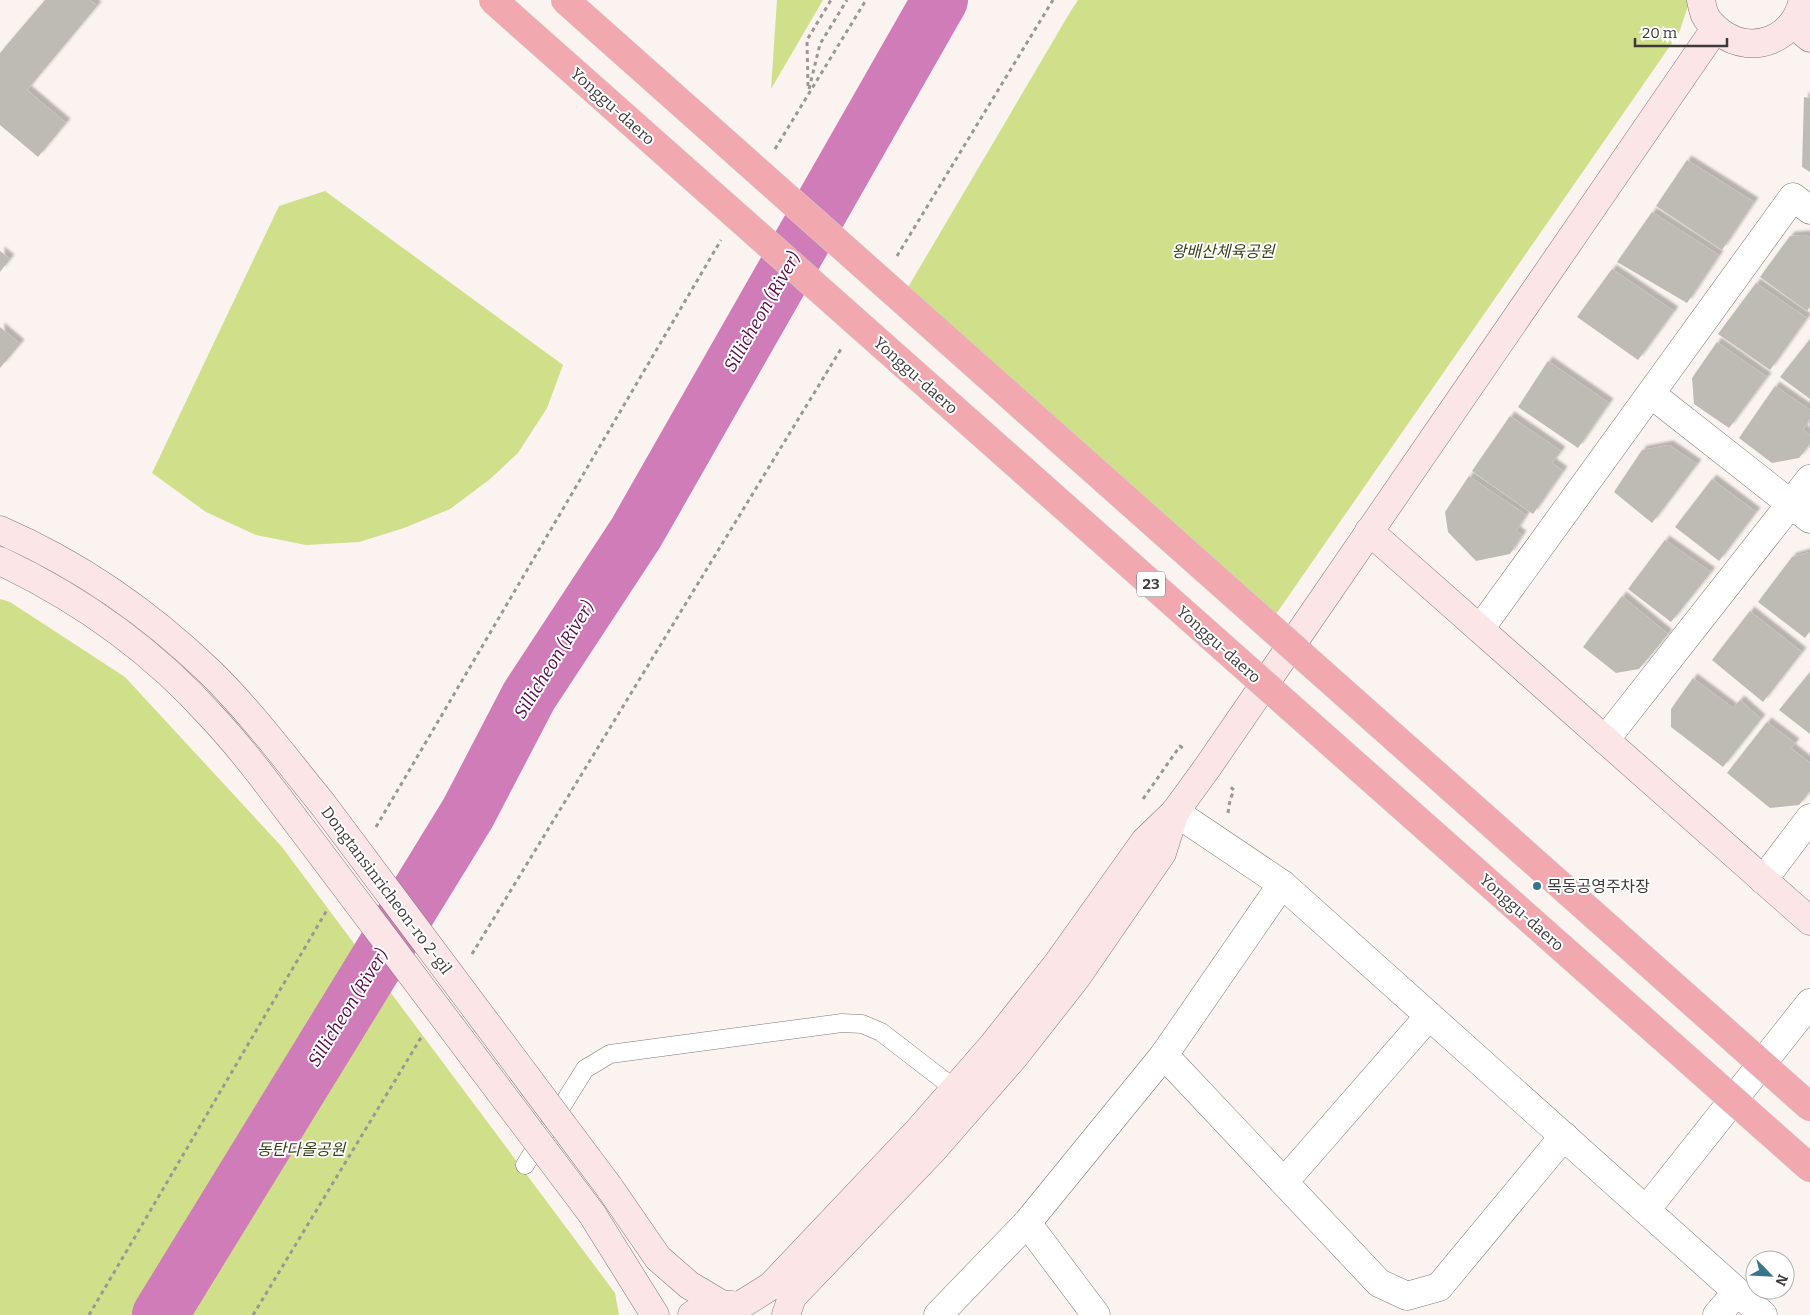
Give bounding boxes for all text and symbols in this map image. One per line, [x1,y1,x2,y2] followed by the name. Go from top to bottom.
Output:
[1635,15,1728,47] scale bar
[1642,24,1678,42] text: 20 m
[567,64,659,149] street label: Yonggu-daero
[1171,242,1276,261] park label: 왕배산체육공원
[719,248,805,376] water label: Sillicheon (River)
[870,333,962,418] street label: Yonggu-daero
[1137,572,1165,596] road number: 23
[509,597,599,723] water label: Sillicheon (River)
[1173,602,1265,687] street label: Yonggu-daero
[317,803,456,978] street label: Dongtansinricheon-ro 2-gil
[1476,870,1568,955] street label: Yonggu-daero
[1547,877,1650,896] place label: 목동공영주차장
[1531,880,1543,892] marker: 목동공영주차장
[303,945,393,1071] water label: Sillicheon (River)
[257,1140,346,1159] park label: 동탄다올공원
[1745,1250,1795,1300] north arrow
[1771,1272,1791,1289] text: N

